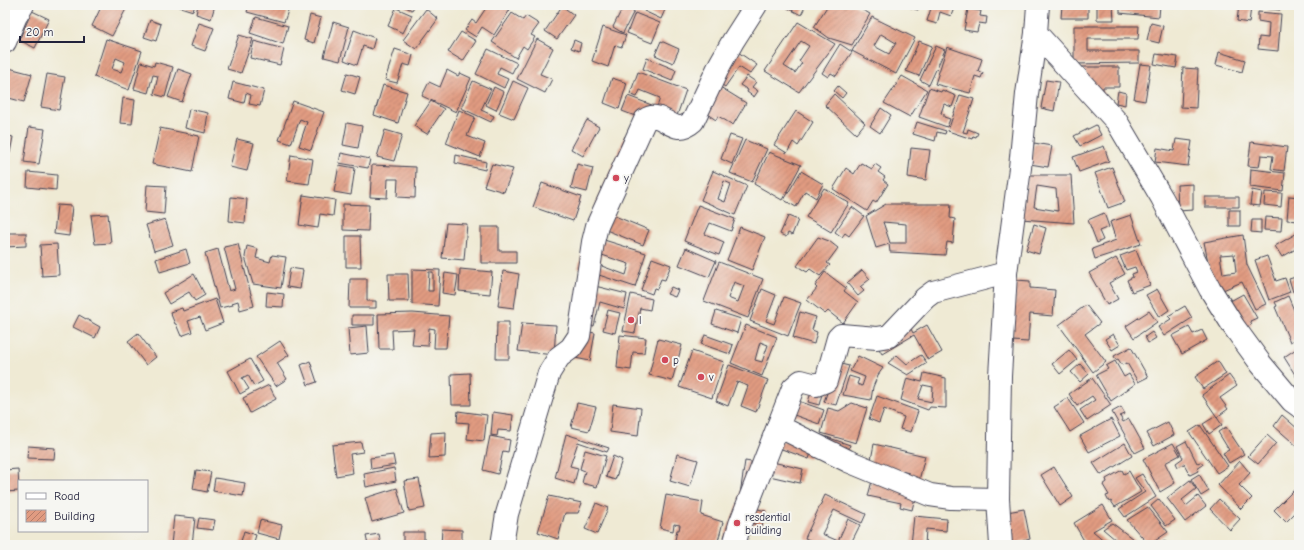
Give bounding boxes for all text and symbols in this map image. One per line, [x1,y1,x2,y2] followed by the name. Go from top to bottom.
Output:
[20,18,84,44] scale bar
[26,25,54,39] text: 20 m
[623,172,629,185] place label: y
[611,173,621,183] marker: y
[639,314,641,327] place label: l
[626,315,636,325] marker: l
[673,354,679,367] place label: p
[660,355,670,365] marker: p
[708,371,714,384] place label: v
[696,372,706,382] marker: v
[18,480,148,532] legend
[54,489,80,503] text: Road
[54,509,95,523] text: Building
[745,511,790,537] place label: resdential building
[732,518,742,528] marker: resdential building

